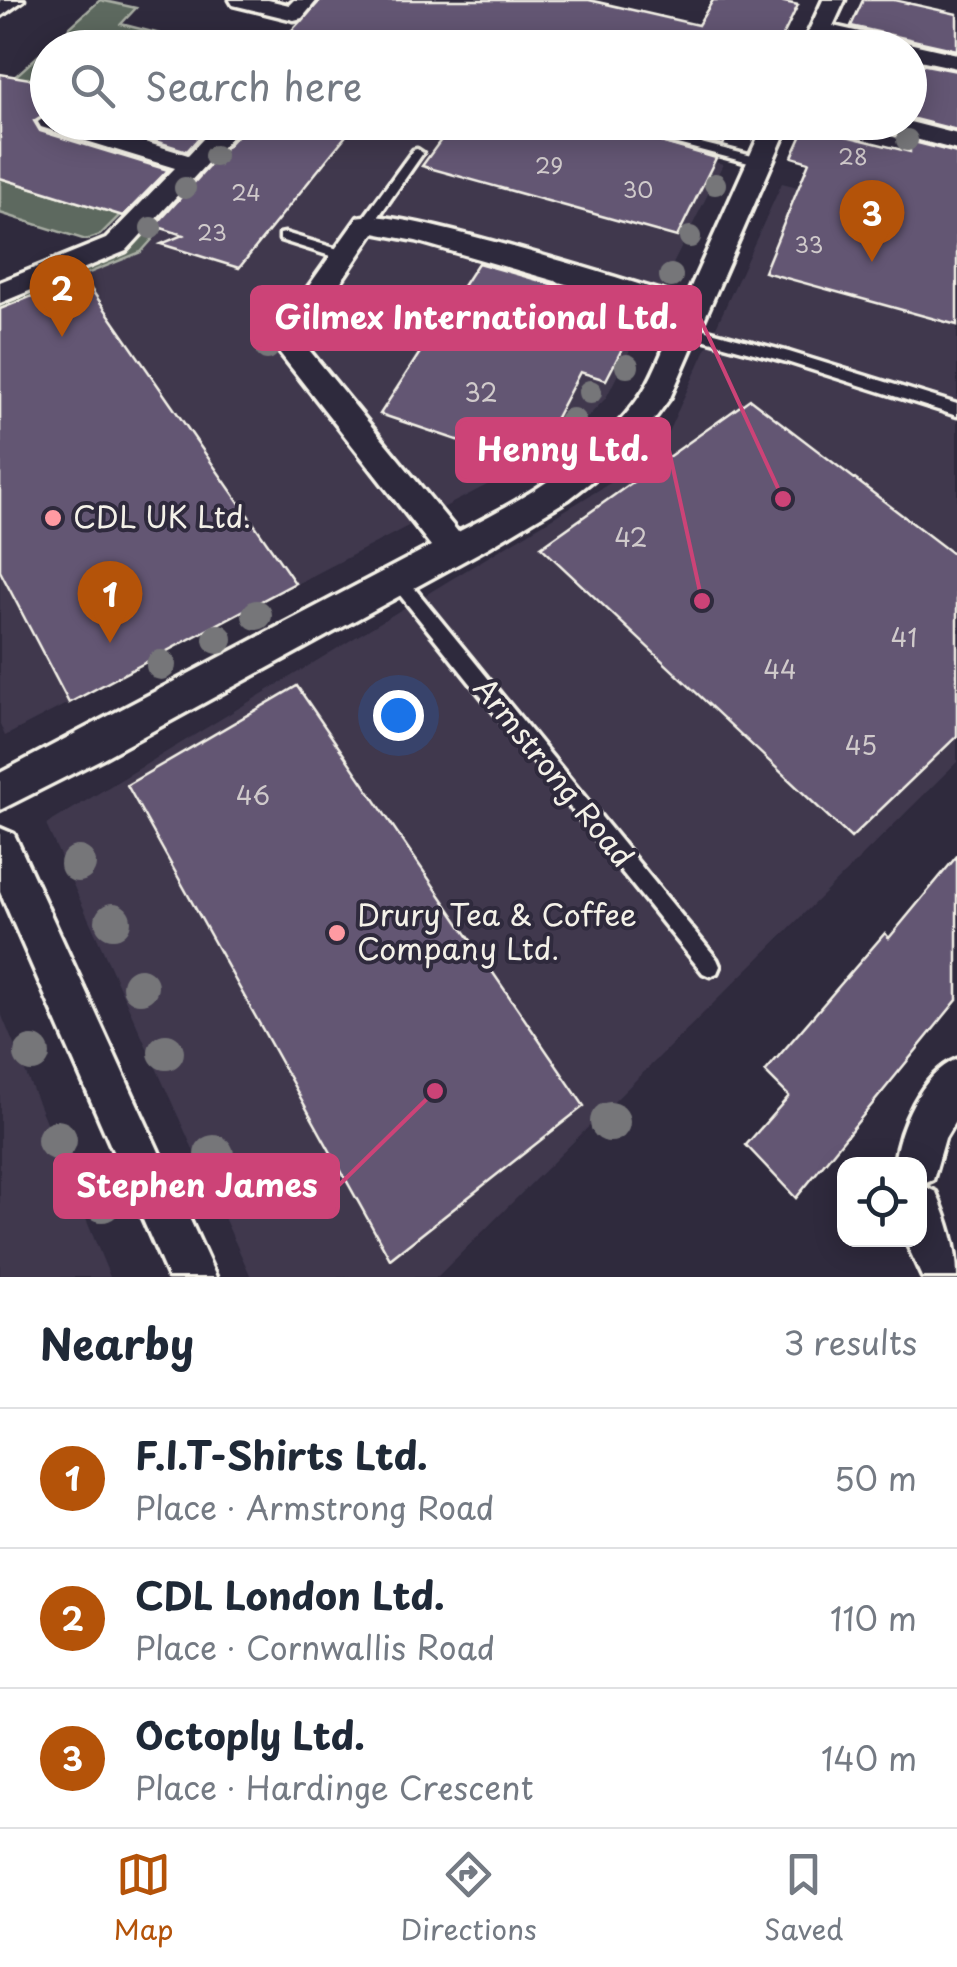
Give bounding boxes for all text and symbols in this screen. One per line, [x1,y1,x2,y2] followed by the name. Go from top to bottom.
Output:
[30,30,927,140] search box
[145,57,362,114] text: Search here
[65,58,120,113] icon: search
[838,139,868,172] house number: 28
[535,148,563,181] house number: 29
[623,172,653,205] house number: 30
[231,175,261,208] house number: 24
[840,180,904,262] pin: 3
[197,215,227,248] house number: 23
[795,227,823,260] house number: 33
[30,255,94,337] pin: 2
[252,287,700,349] callout: Gilmex International Ltd.
[274,292,678,340] text: Gilmex International Ltd.
[464,373,498,411] house number: 32
[457,419,669,481] callout: Henny Ltd.
[477,424,649,472] text: Henny Ltd.
[73,493,251,538] place label: CDL UK Ltd.
[42,507,64,529] marker: CDL UK Ltd.
[614,518,648,556] house number: 42
[78,560,142,643] pin: 1
[891,618,917,656] house number: 41
[763,650,797,688] house number: 44
[464,667,646,876] street label: Armstrong Road
[373,690,424,741] your location
[845,726,877,764] house number: 45
[236,776,270,814] house number: 46
[357,891,637,970] place label: Drury Tea & Coffee Company Ltd.
[326,922,348,944] marker: Drury Tea & Coffee Company Ltd.
[55,1155,338,1217] callout: Stephen James
[837,1157,927,1247] map controls
[837,1157,927,1247] button: locate
[76,1160,318,1208] text: Stephen James
[40,1311,194,1374] text: Nearby
[783,1318,917,1366] text: 3 results
[135,1426,428,1483] text: F.I.T-Shirts Ltd.
[65,1454,80,1502] text: 1
[834,1454,917,1502] text: 50 m
[135,1483,495,1531] text: Place · Armstrong Road
[135,1566,445,1623] text: CDL London Ltd.
[61,1594,84,1642] text: 2
[830,1594,917,1642] text: 110 m
[135,1623,495,1671] text: Place · Cornwallis Road
[135,1706,365,1763] text: Octoply Ltd.
[62,1734,83,1782] text: 3
[821,1734,917,1782] text: 140 m
[135,1763,534,1811] text: Place · Hardinge Crescent
[114,1847,173,1950] tab: Map
[401,1847,537,1950] tab: Directions
[764,1847,843,1950] tab: Saved

